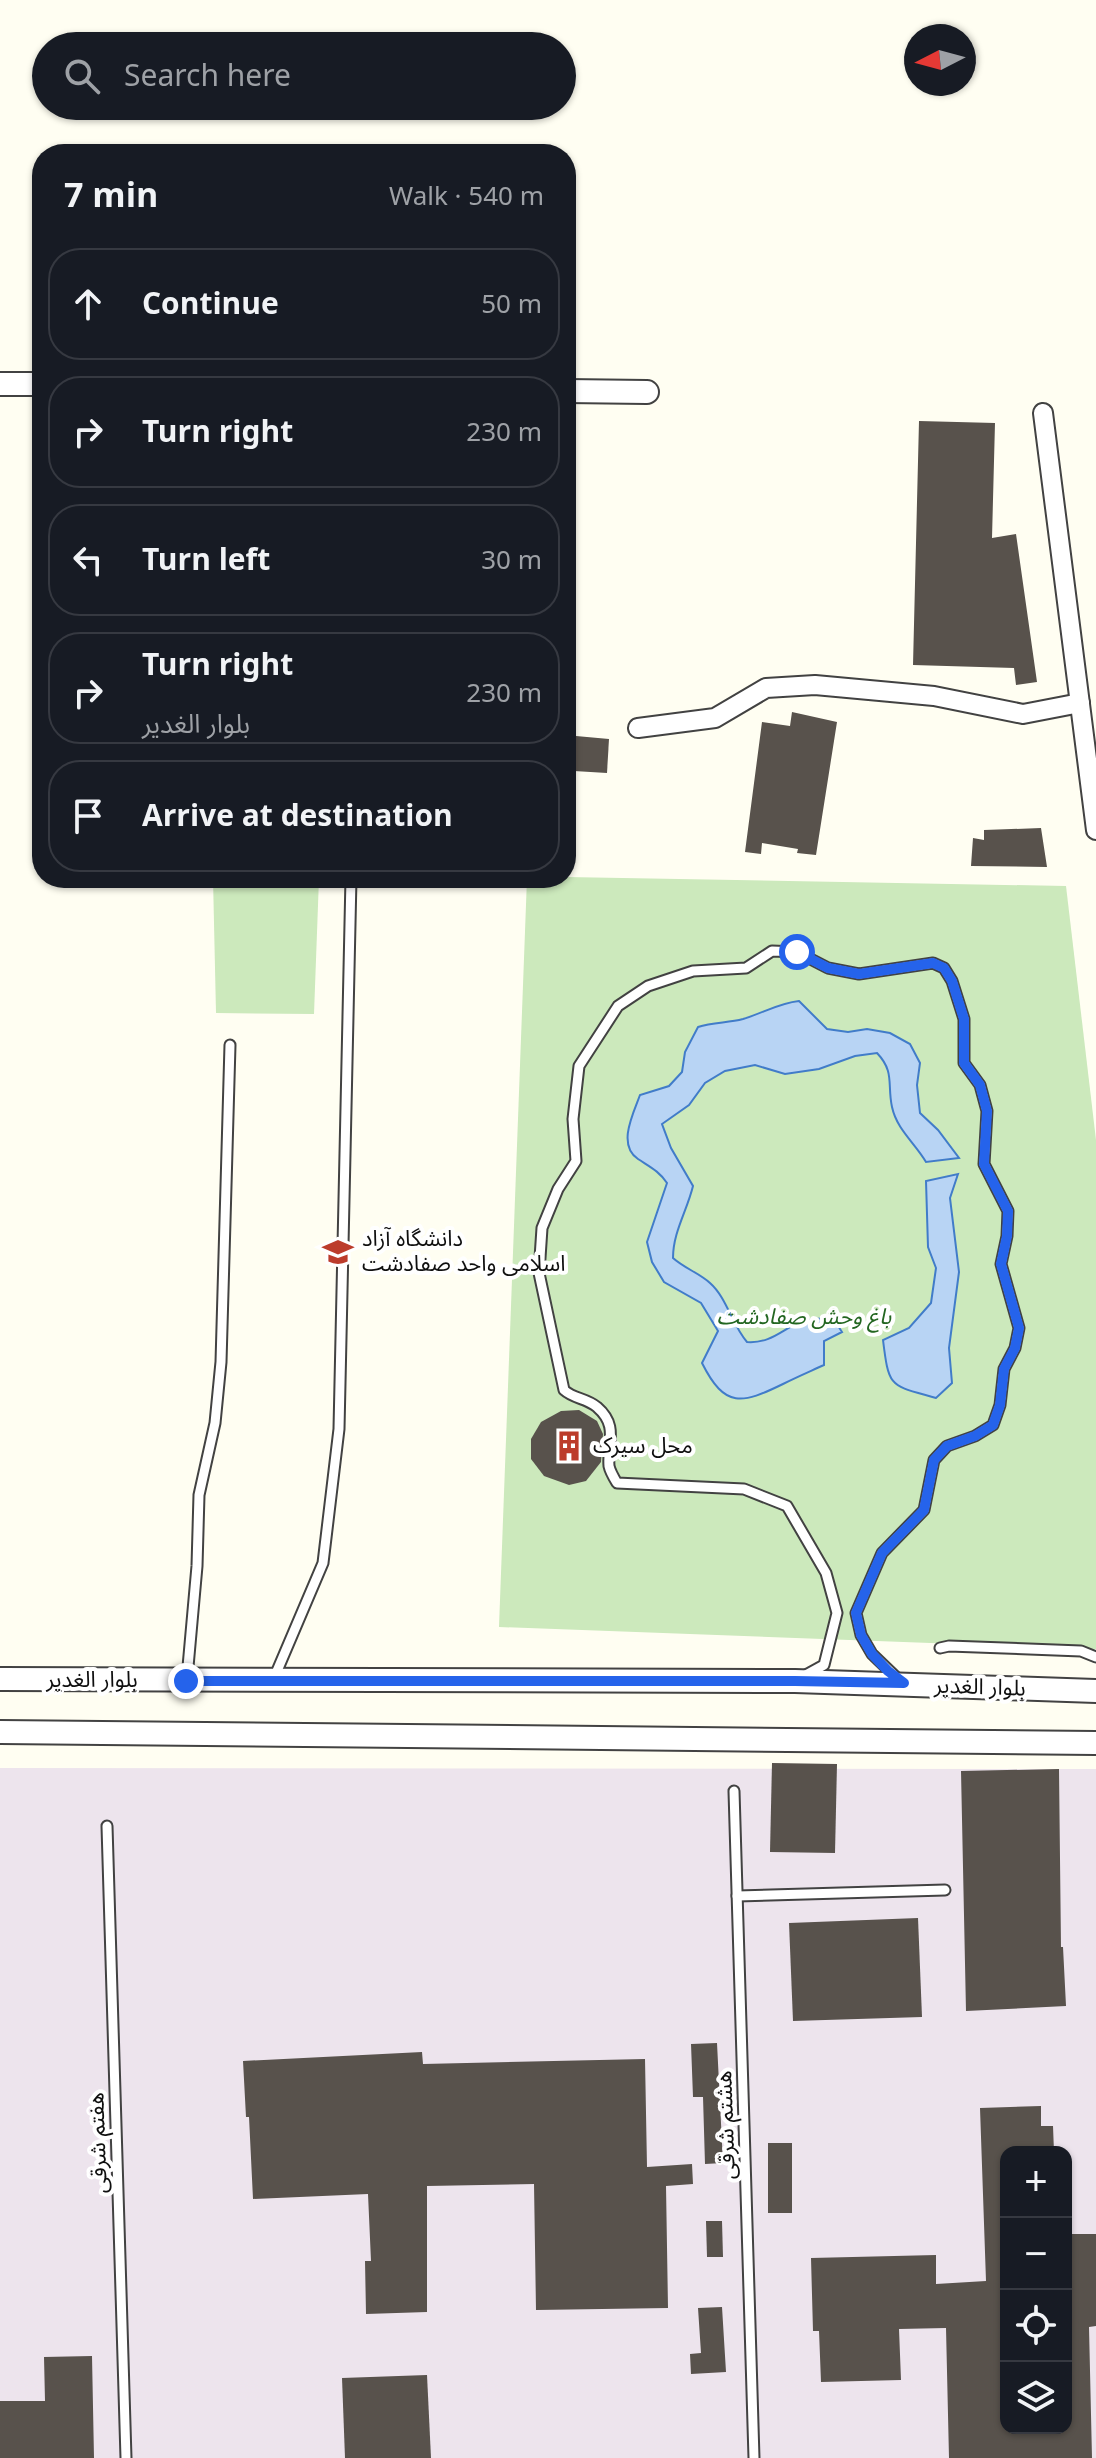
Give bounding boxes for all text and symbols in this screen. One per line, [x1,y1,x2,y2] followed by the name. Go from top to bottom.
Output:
[904,24,976,96] north arrow
[32,32,576,120] search box
[124,45,291,108] text: Search here
[60,54,104,98] icon: search
[64,160,158,232] text: 7 min
[389,169,544,224] text: Walk · 540 m
[142,273,279,336] text: Continue
[481,277,542,332] text: 50 m
[66,282,110,326] icon: ahead
[142,401,293,464] text: Turn right
[466,405,542,460] text: 230 m
[66,410,110,454] icon: right
[142,529,270,592] text: Turn left
[481,533,542,588] text: 30 m
[66,538,110,582] icon: left
[142,634,293,697] text: Turn right
[466,666,542,721] text: 230 m
[66,671,110,715] icon: right
[142,697,250,752] text: بلوار الغدیر
[142,785,453,848] text: Arrive at destination
[66,794,110,838] icon: arrive
[779,934,815,970] route start
[362,1216,566,1287] place label: دانشگاه آزاد اسلامی واحد صفادشت
[321,1235,355,1269] school or university icon: دانشگاه آزاد اسلامی واحد صفادشت
[717,1294,892,1340] park label: باغ وحش صفادشت
[593,1423,693,1469] place label: محل سیرک
[552,1429,586,1463] building icon: محل سیرک
[45,1657,138,1703] street label: بلوار الغدیر
[933,1662,1026,1712] street label: بلوار الغدیر
[168,1663,204,1699] route end
[701,2070,751,2180] street label: هشتم شرقی
[73,2092,123,2194] street label: هفتم شرقی
[1000,2146,1072,2434] map controls
[1000,2146,1072,2218] button: +
[1000,2218,1072,2290] button: −
[1000,2290,1072,2362] button: locate
[1000,2362,1072,2434] button: layers

